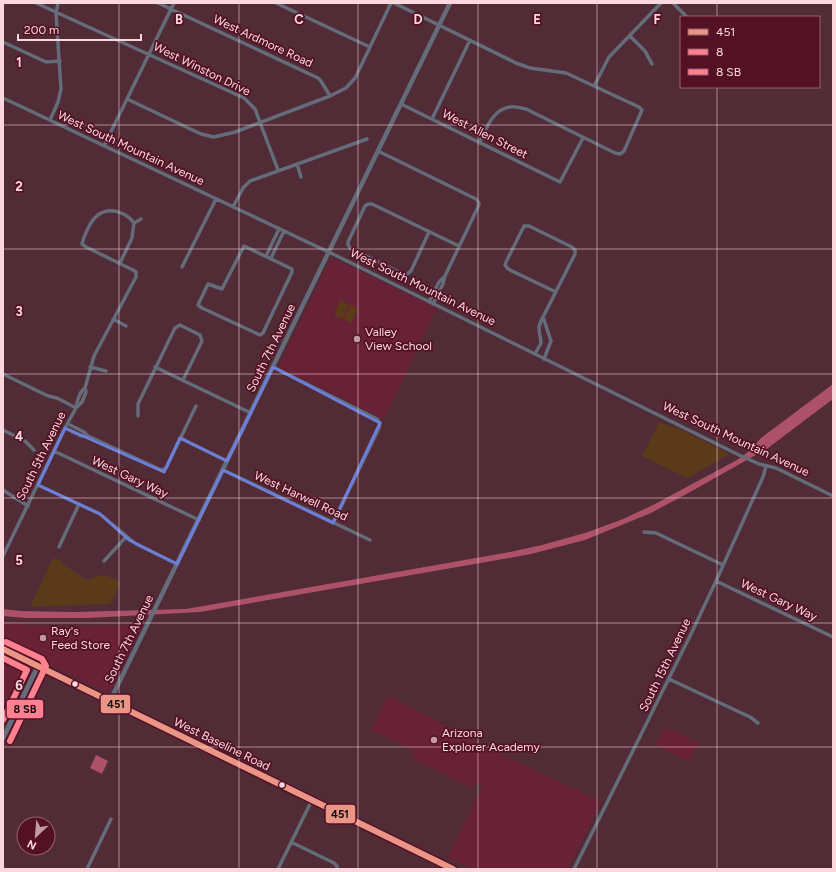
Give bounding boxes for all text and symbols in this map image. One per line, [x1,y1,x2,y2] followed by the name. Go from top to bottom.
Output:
[175,12,183,27] text: B
[211,12,315,70] street label: West Ardmore Road
[294,12,304,27] text: C
[413,12,423,27] text: D
[533,12,541,27] text: E
[653,12,661,27] text: F
[18,16,141,42] scale bar
[680,16,820,88] legend
[24,23,59,37] text: 200 m
[716,25,735,39] text: 451
[151,39,253,99] street label: West Winston Drive
[716,45,723,59] text: 8
[16,55,22,70] text: 1
[716,65,741,79] text: 8 SB
[440,106,530,162] street label: West Allen Street
[56,108,207,188] street label: West South Mountain Avenue
[15,179,23,194] text: 2
[348,246,498,329] street label: West South Mountain Avenue
[244,301,299,394] street label: South 7th Avenue
[15,304,23,319] text: 3
[365,325,432,353] place label: Valley View School
[352,334,362,344] marker: Valley View School
[661,399,812,479] street label: West South Mountain Avenue
[13,409,69,503] street label: South 5th Avenue
[15,429,23,444] text: 4
[90,453,171,501] street label: West Gary Way
[252,468,350,524] street label: West Harwell Road
[15,553,23,568] text: 5
[739,576,820,624] street label: West Gary Way
[102,592,157,685] street label: South 7th Avenue
[636,616,694,714] street label: South 15th Avenue
[51,624,110,652] place label: Ray's Feed Store
[38,633,48,643] marker: Ray's Feed Store
[15,678,23,693] text: 6
[70,679,80,689] unlabelled marker
[100,694,131,714] line badge: 451
[107,698,125,711] text: 451
[6,699,44,719] line badge: 8 SB
[14,703,37,716] text: 8 SB
[171,715,273,773] street label: West Baseline Road
[442,726,540,754] place label: Arizona Explorer Academy
[429,735,439,745] marker: Arizona Explorer Academy
[277,780,287,790] unlabelled marker
[325,804,356,824] line badge: 451
[331,808,349,821] text: 451
[16,816,56,856] north arrow
[25,837,39,852] text: N

